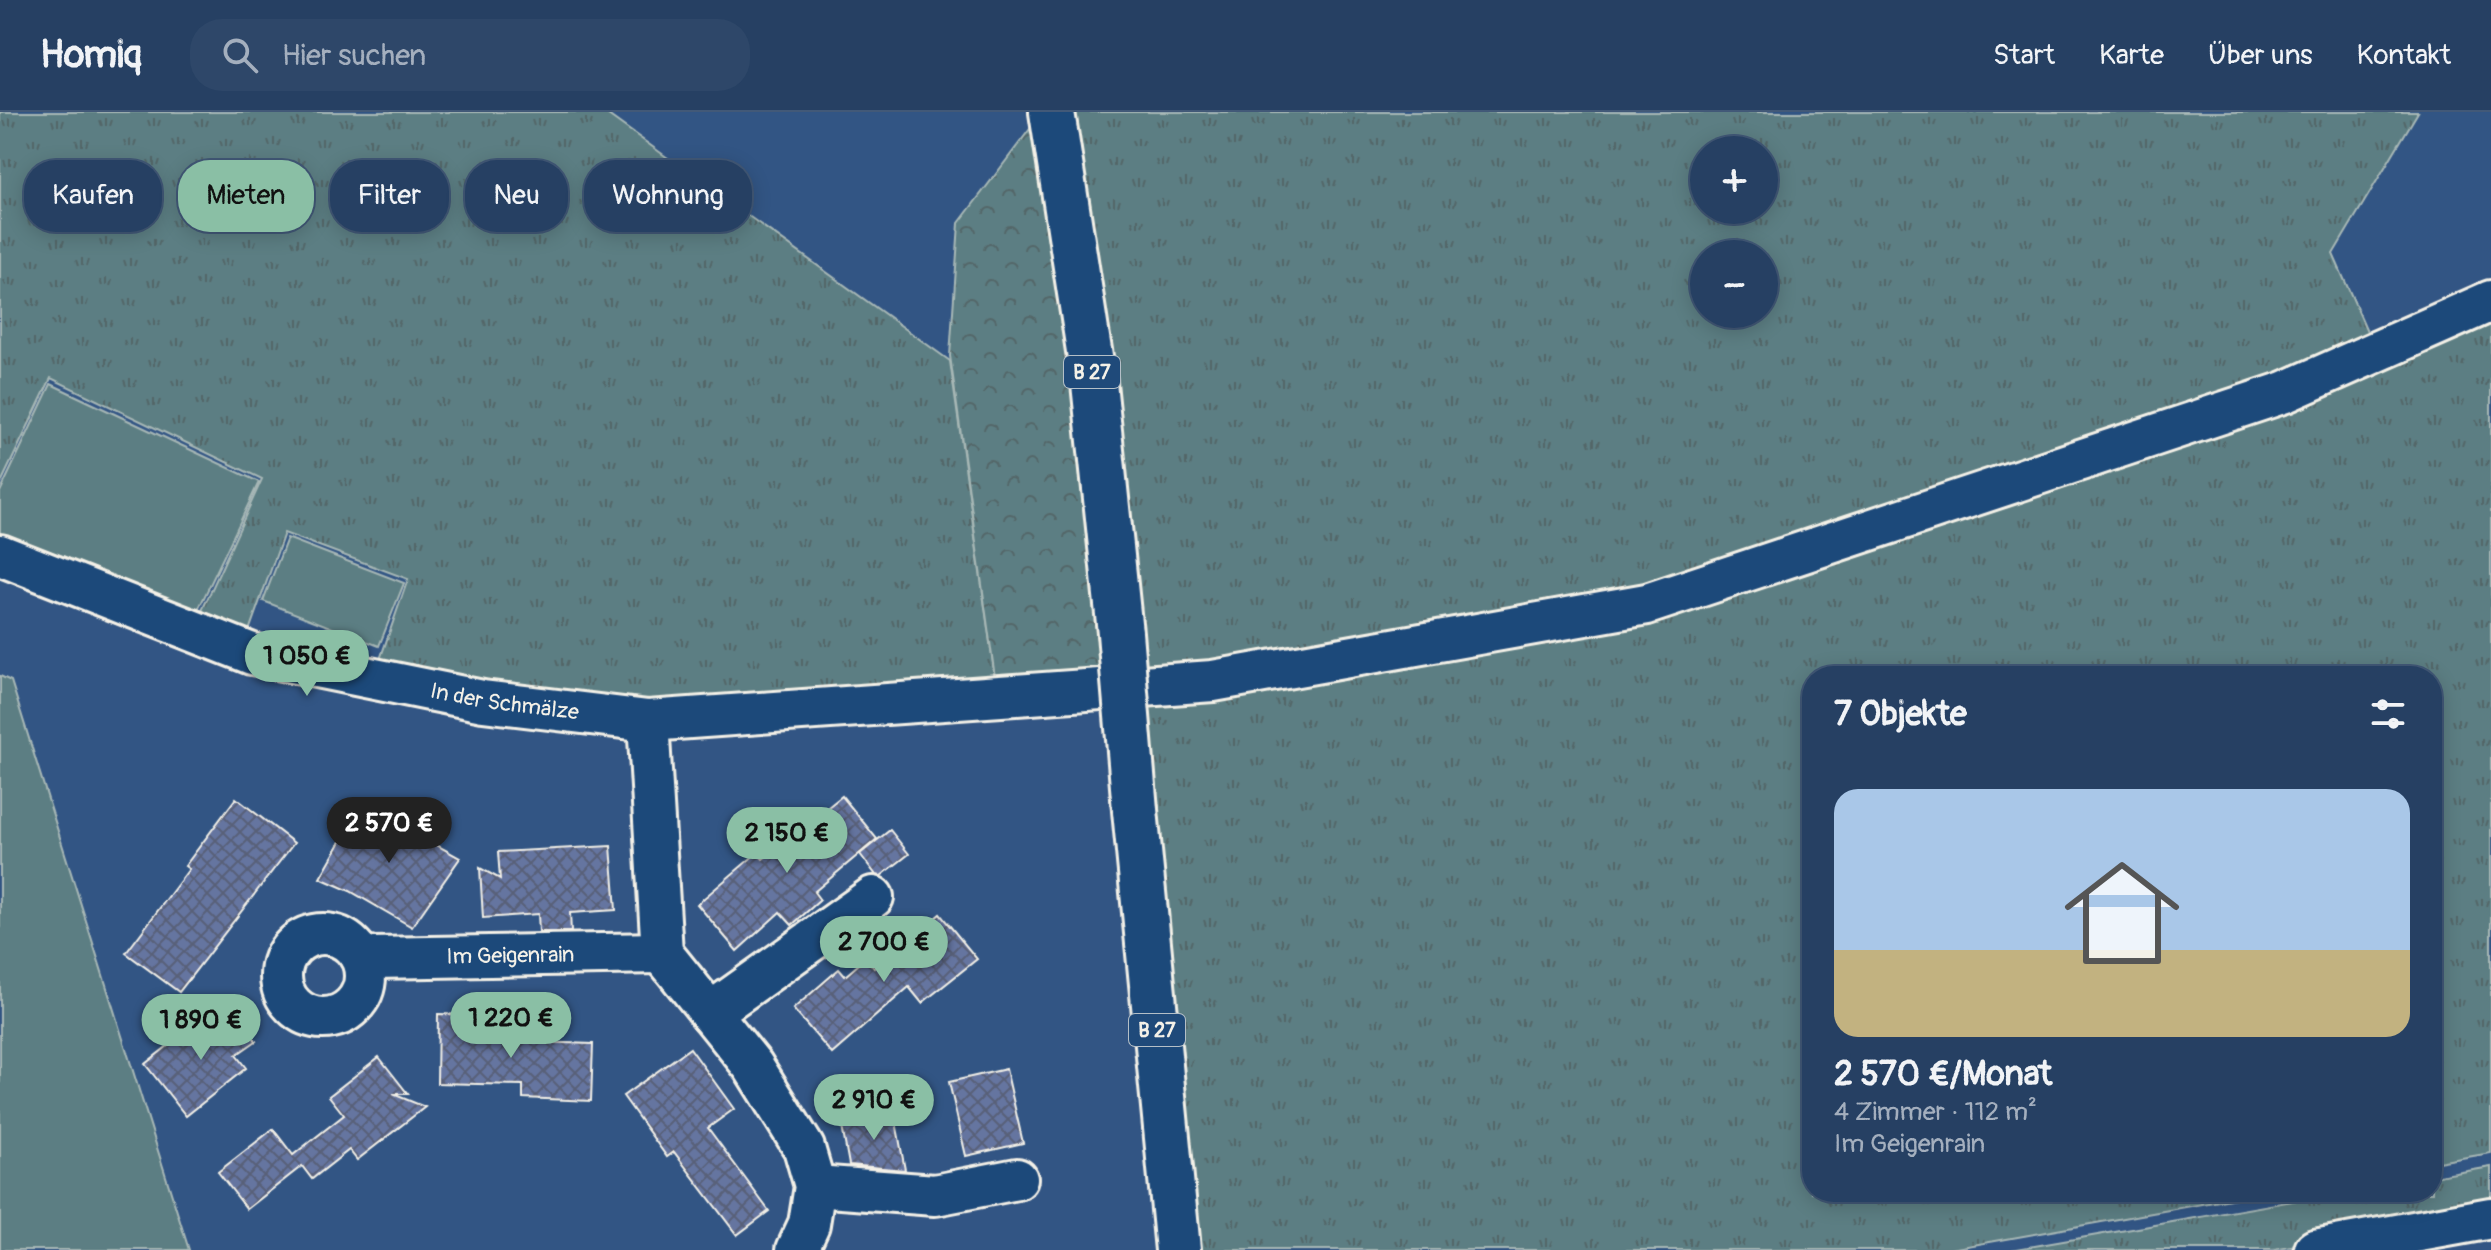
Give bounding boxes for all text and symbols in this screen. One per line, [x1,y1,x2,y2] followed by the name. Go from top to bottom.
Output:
[190,19,750,91] search box
[40,31,142,79] text: Homiq
[218,33,262,77] icon: search
[282,37,426,74] text: Hier suchen
[1993,38,2055,73] text: Start
[2099,38,2164,73] text: Karte
[2208,38,2313,73] text: Über uns
[2357,38,2451,73] text: Kontakt
[1690,136,1778,328] map controls
[1690,136,1778,224] button: +
[24,160,162,232] chip: Kaufen
[178,160,314,232] chip: Mieten
[330,160,449,232] chip: Filter
[465,160,568,232] chip: Neu
[584,160,752,232] chip: Wohnung
[1690,240,1778,328] button: −
[1064,356,1120,388] road number: B 27
[233,630,381,698] pin: 1 050 €
[263,640,351,672] text: 1 050 €
[428,677,581,727] street label: In der Schmälze
[2366,692,2410,736] icon: filters
[1834,693,1967,736] text: 7 Objekte
[315,797,463,865] pin: 2 570 €
[345,807,433,839] text: 2 570 €
[713,807,861,875] pin: 2 150 €
[745,817,830,849] text: 2 150 €
[2050,841,2194,985] icon: home
[810,916,958,984] pin: 2 700 €
[838,926,930,958] text: 2 700 €
[446,941,575,971] street label: Im Geigenrain
[437,992,585,1060] pin: 1 220 €
[127,994,275,1062] pin: 1 890 €
[468,1002,554,1034] text: 1 220 €
[160,1004,242,1036] text: 1 890 €
[1129,1014,1185,1046] road number: B 27
[1834,1053,2052,1096] text: 2 570 €/Monat
[800,1074,948,1142] pin: 2 910 €
[832,1084,916,1116] text: 2 910 €
[1834,1096,2037,1128] text: 4 Zimmer · 112 m²
[1834,1128,1985,1160] text: Im Geigenrain

